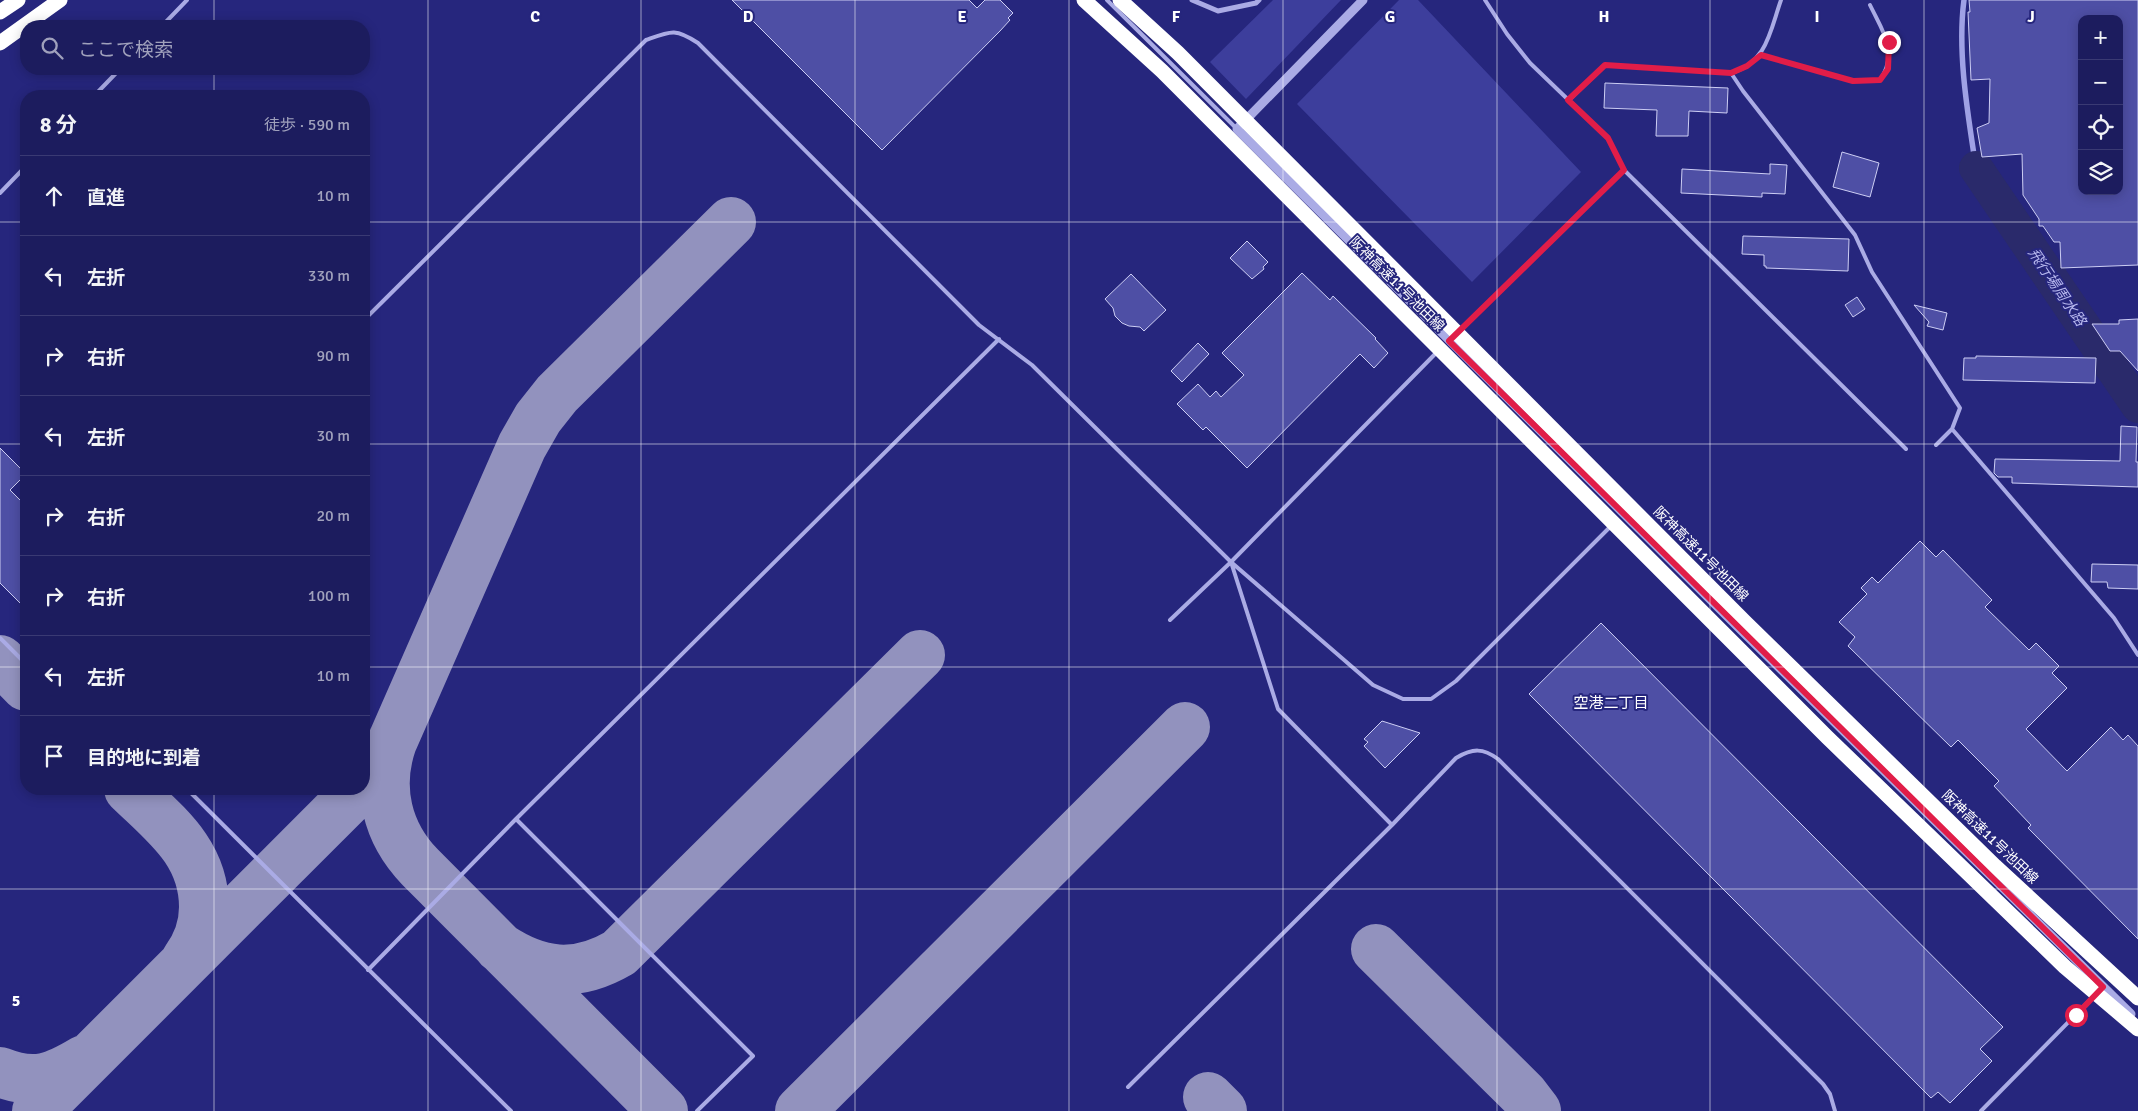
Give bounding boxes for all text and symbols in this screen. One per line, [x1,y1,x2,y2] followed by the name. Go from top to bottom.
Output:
[530,7,540,27] text: C
[743,7,754,27] text: D
[957,7,967,27] text: E
[1172,7,1181,27] text: F
[1385,7,1395,27] text: G
[1599,7,1609,27] text: H
[1814,7,1820,27] text: I
[2027,7,2035,27] text: J
[2078,15,2123,195] map controls
[2078,15,2123,60] button: +
[20,20,370,75] search box
[1878,31,1901,54] route end
[38,34,66,62] icon: search
[78,38,173,62] text: ここで検索
[2078,60,2123,105] button: −
[2078,105,2123,150] button: locate
[40,112,77,138] text: 8 分
[264,115,350,135] text: 徒歩 · 590 m
[2078,150,2123,195] button: layers
[40,182,68,210] icon: ahead
[87,186,125,210] text: 直進
[316,186,350,206] text: 10 m
[1346,233,1448,335] street label: 阪神高速11号池田線
[2024,245,2091,331] water label: 飛行場周水路
[40,262,68,290] icon: left
[87,266,125,290] text: 左折
[308,266,350,286] text: 330 m
[40,342,68,370] icon: right
[87,346,125,370] text: 右折
[316,346,350,366] text: 90 m
[40,422,68,450] icon: left
[87,426,125,450] text: 左折
[316,426,350,446] text: 30 m
[40,502,68,530] icon: right
[1650,503,1752,605] street label: 阪神高速11号池田線
[87,506,125,530] text: 右折
[316,506,350,526] text: 20 m
[40,582,68,610] icon: right
[87,586,125,610] text: 右折
[308,586,350,606] text: 100 m
[40,662,68,690] icon: left
[87,666,125,690] text: 左折
[316,666,350,686] text: 10 m
[1573,694,1649,712] district label: 空港二丁目
[40,742,68,770] icon: arrive
[87,746,201,770] text: 目的地に到着
[1938,787,2042,887] street label: 阪神高速11号池田線
[12,991,20,1011] text: 5
[2065,1004,2088,1027] route start

